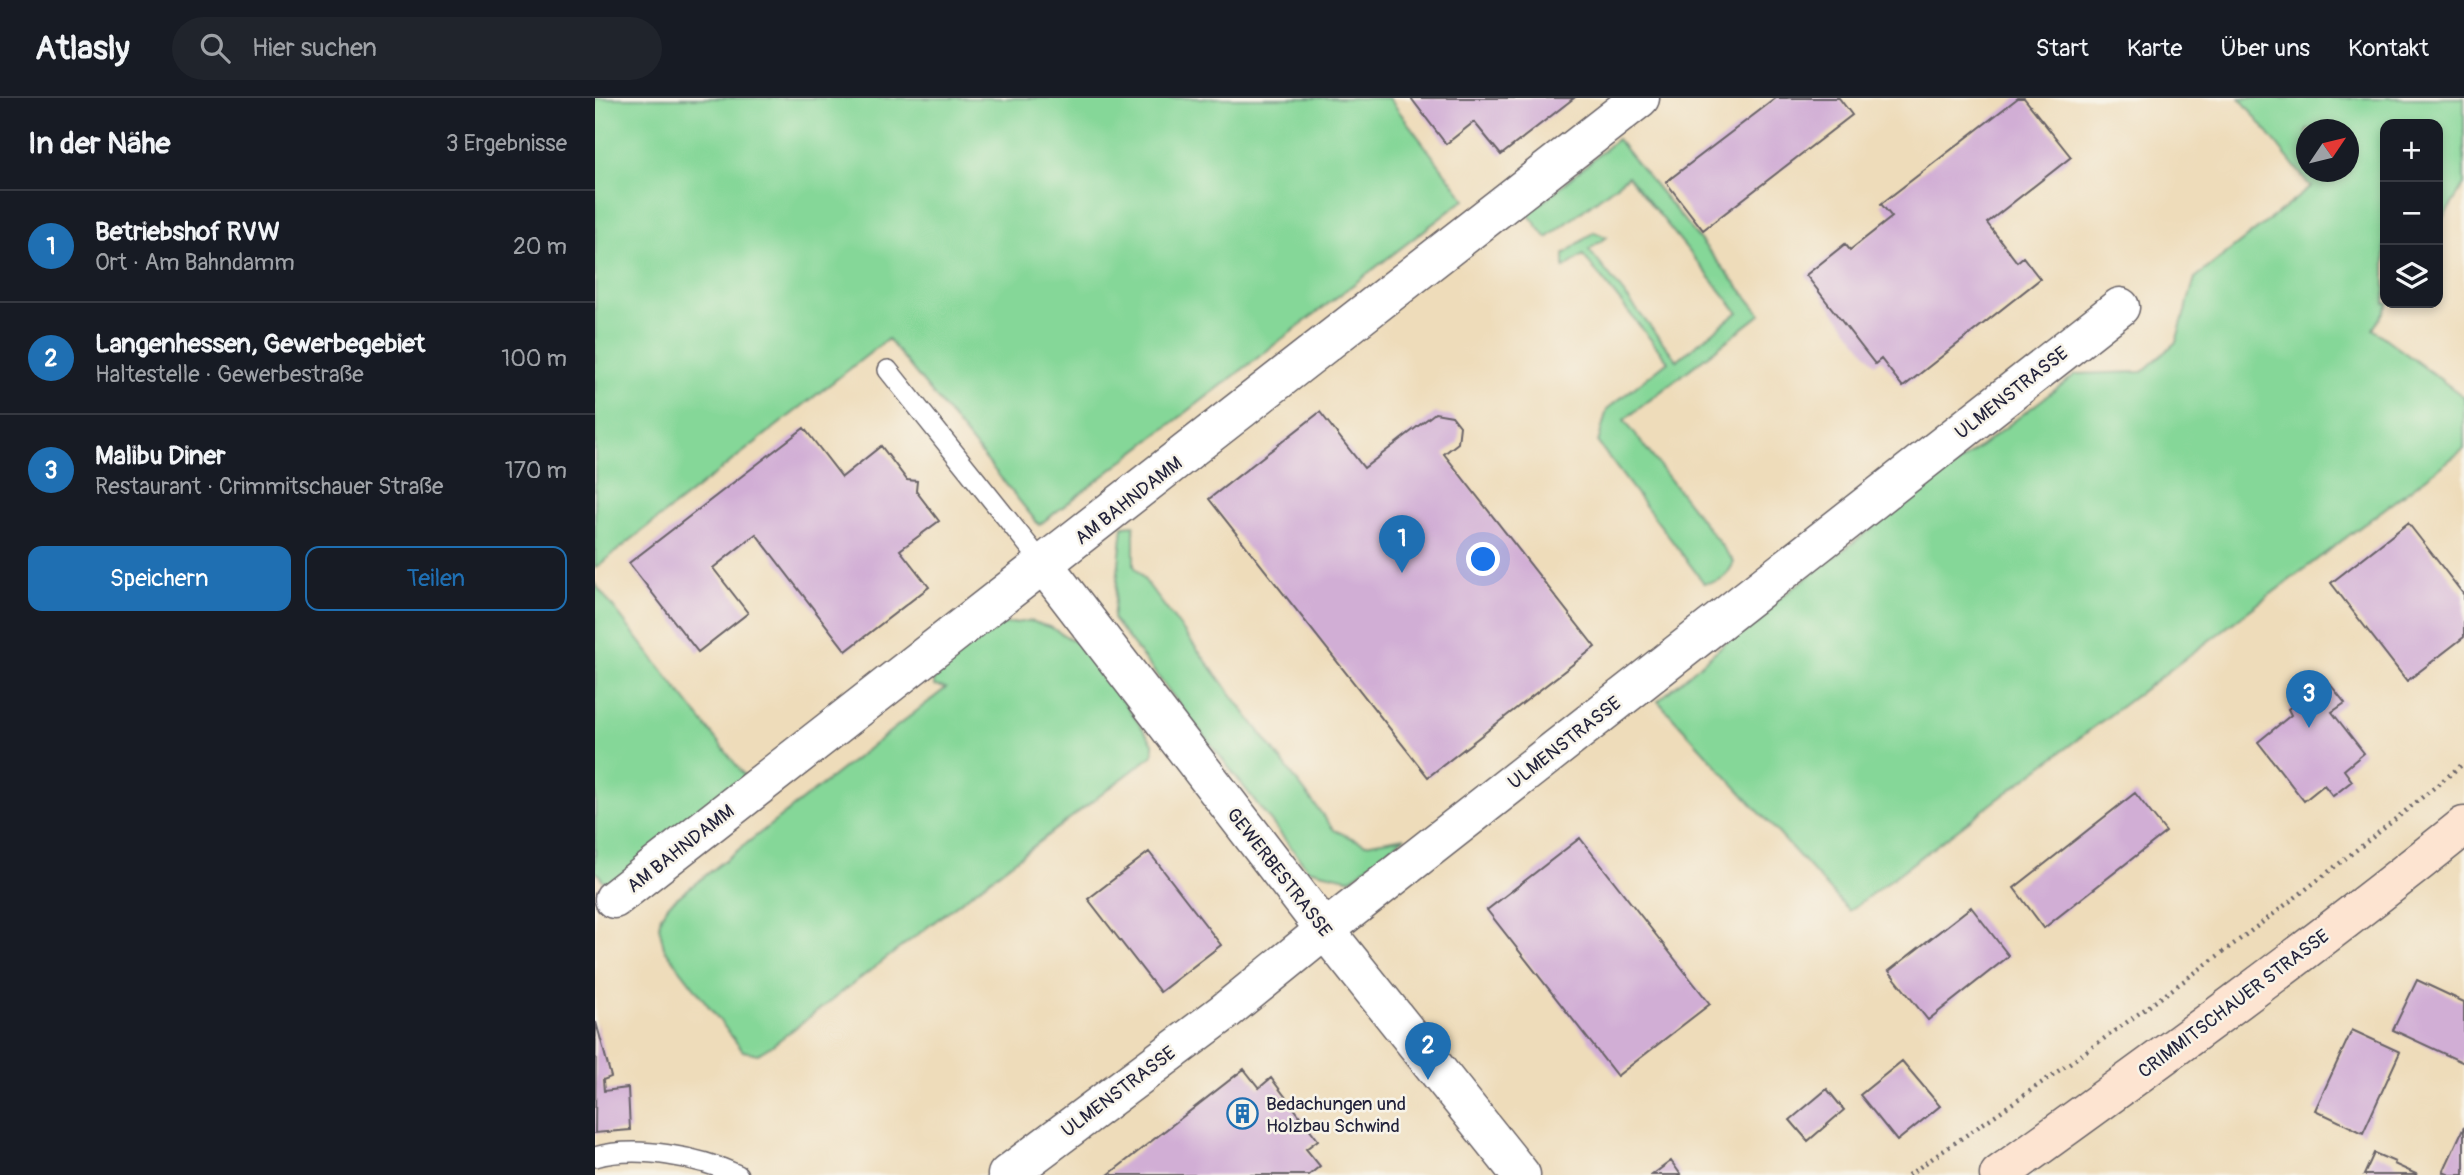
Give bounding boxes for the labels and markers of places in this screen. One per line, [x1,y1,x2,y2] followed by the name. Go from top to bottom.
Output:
[1379,515,1425,573] pin: 1
[2286,670,2332,728] pin: 3
[1405,1022,1451,1080] pin: 2
[1266,1092,1406,1138] place label: Bedachungen und Holzbau Schwind
[1226,1097,1260,1131] building icon: Bedachungen und Holzbau Schwind

